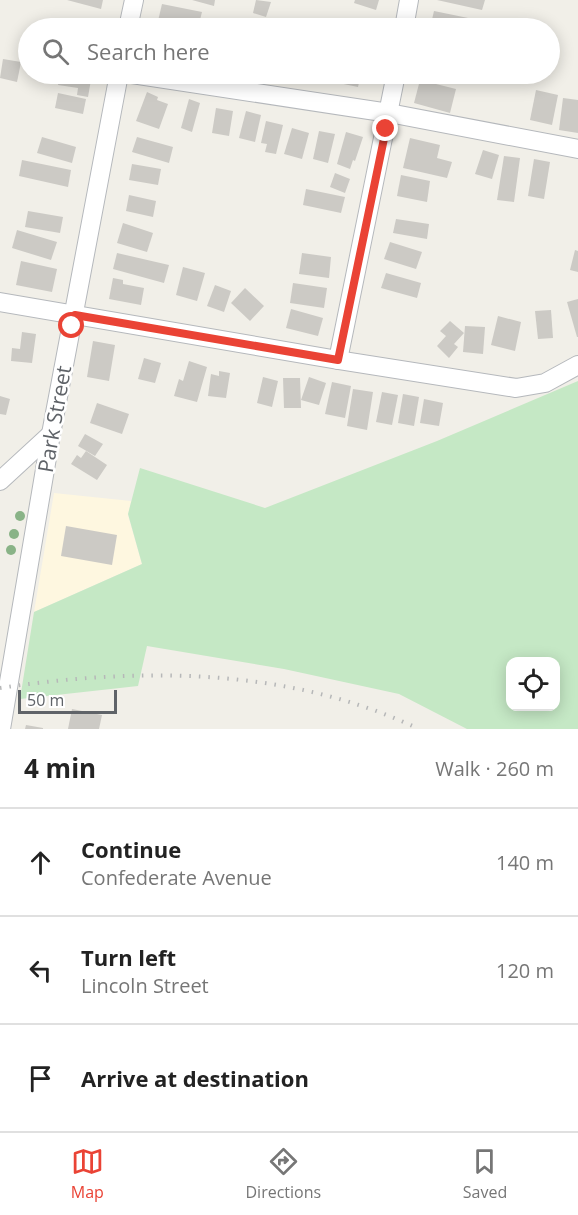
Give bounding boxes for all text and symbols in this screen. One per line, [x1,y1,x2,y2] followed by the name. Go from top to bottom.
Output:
[18,18,560,84] search box
[39,35,72,68] icon: search
[87,36,210,66] text: Search here
[372,115,398,141] route end
[58,312,84,338] route start
[31,363,77,474] street label: Park Street
[506,657,560,711] map controls
[506,657,560,711] button: locate
[18,687,117,714] scale bar
[27,689,64,711] text: 50 m
[24,750,96,786] text: 4 min
[435,755,554,782] text: Walk · 260 m
[81,834,181,864] text: Continue
[24,846,57,879] icon: ahead
[496,849,554,876] text: 140 m
[81,864,272,891] text: Confederate Avenue
[81,942,176,972] text: Turn left
[24,954,57,987] icon: left
[496,957,554,984] text: 120 m
[81,972,209,999] text: Lincoln Street
[24,1062,57,1095] icon: arrive
[81,1063,309,1093] text: Arrive at destination
[71,1145,104,1203] tab: Map
[245,1145,321,1203] tab: Directions
[463,1145,507,1203] tab: Saved

